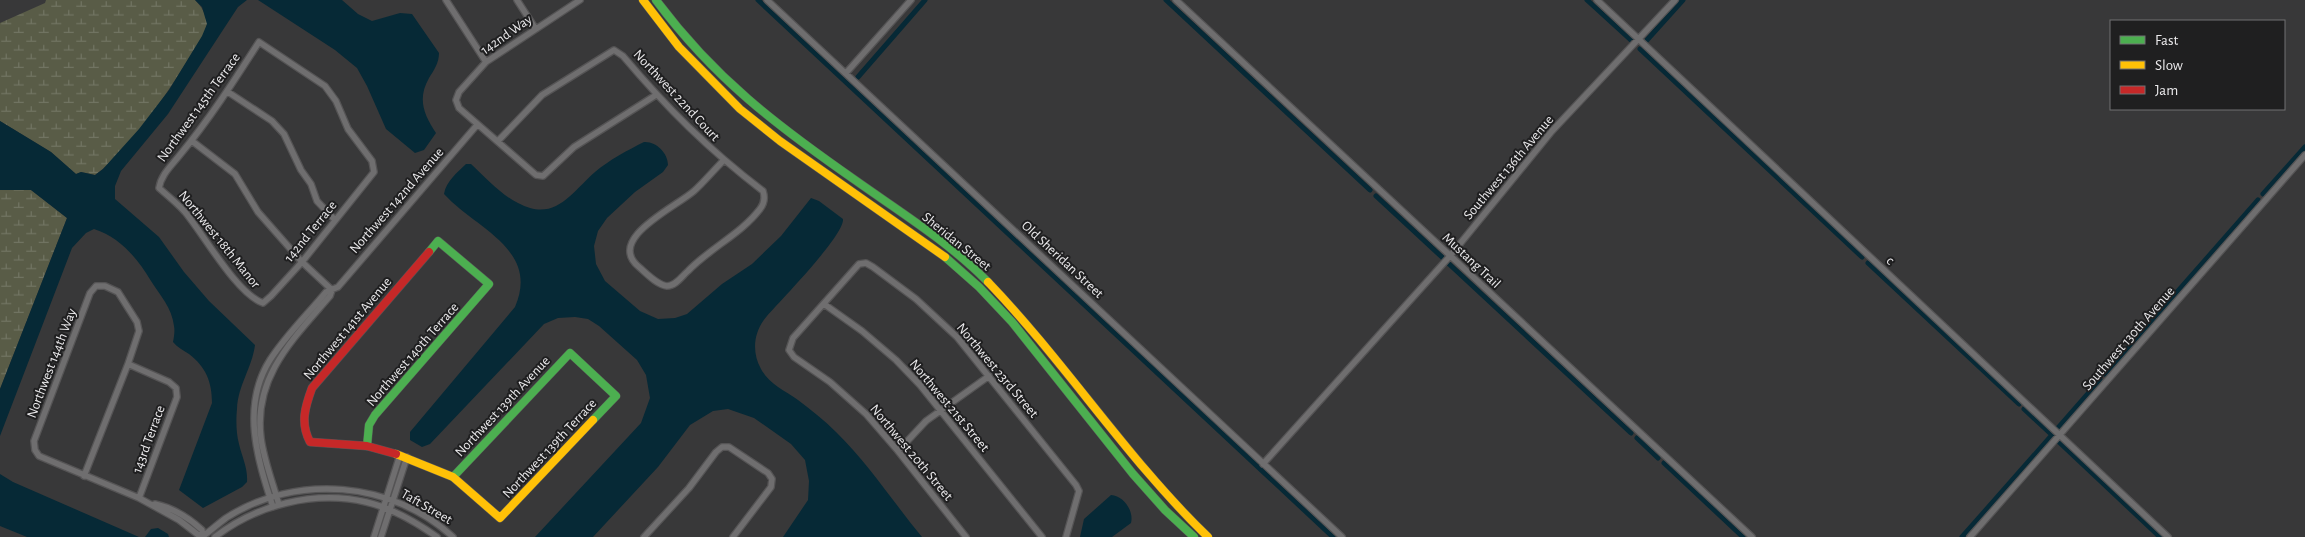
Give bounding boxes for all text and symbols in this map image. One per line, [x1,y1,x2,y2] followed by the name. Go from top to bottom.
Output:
[479,12,535,57] street label: 142nd Way
[2110,20,2285,110] legend
[2155,33,2179,48] text: Fast
[631,47,722,144] street label: Northwest 22nd Court
[155,51,243,165] street label: Northwest 145th Terrace
[2155,58,2183,73] text: Slow
[2155,83,2178,98] text: Jam
[1461,113,1556,223] street label: Southwest 136th Avenue
[347,145,446,256] street label: Northwest 142nd Avenue
[176,188,263,291] street label: Northwest 18th Manor
[282,198,340,265] street label: 142nd Terrace
[919,210,994,274] street label: Sheridan Street
[1019,218,1106,301] street label: Old Sheridan Street
[1440,230,1503,291] street label: Mustang Trail
[1884,254,1898,268] street label: c
[301,275,395,382] street label: Northwest 141st Avenue
[2080,284,2177,393] street label: Southwest 130th Avenue
[364,300,461,409] street label: Northwest 140th Terrace
[25,307,79,420] street label: Northwest 144th Way
[954,321,1041,421] street label: Northwest 23rd Street
[453,354,553,460] street label: Northwest 139th Avenue
[907,357,992,455] street label: Northwest 21st Street
[500,396,599,501] street label: Northwest 139th Terrace
[867,402,956,504] street label: Northwest 20th Street
[130,404,168,475] street label: 143rd Terrace
[399,487,455,527] street label: Taft Street

